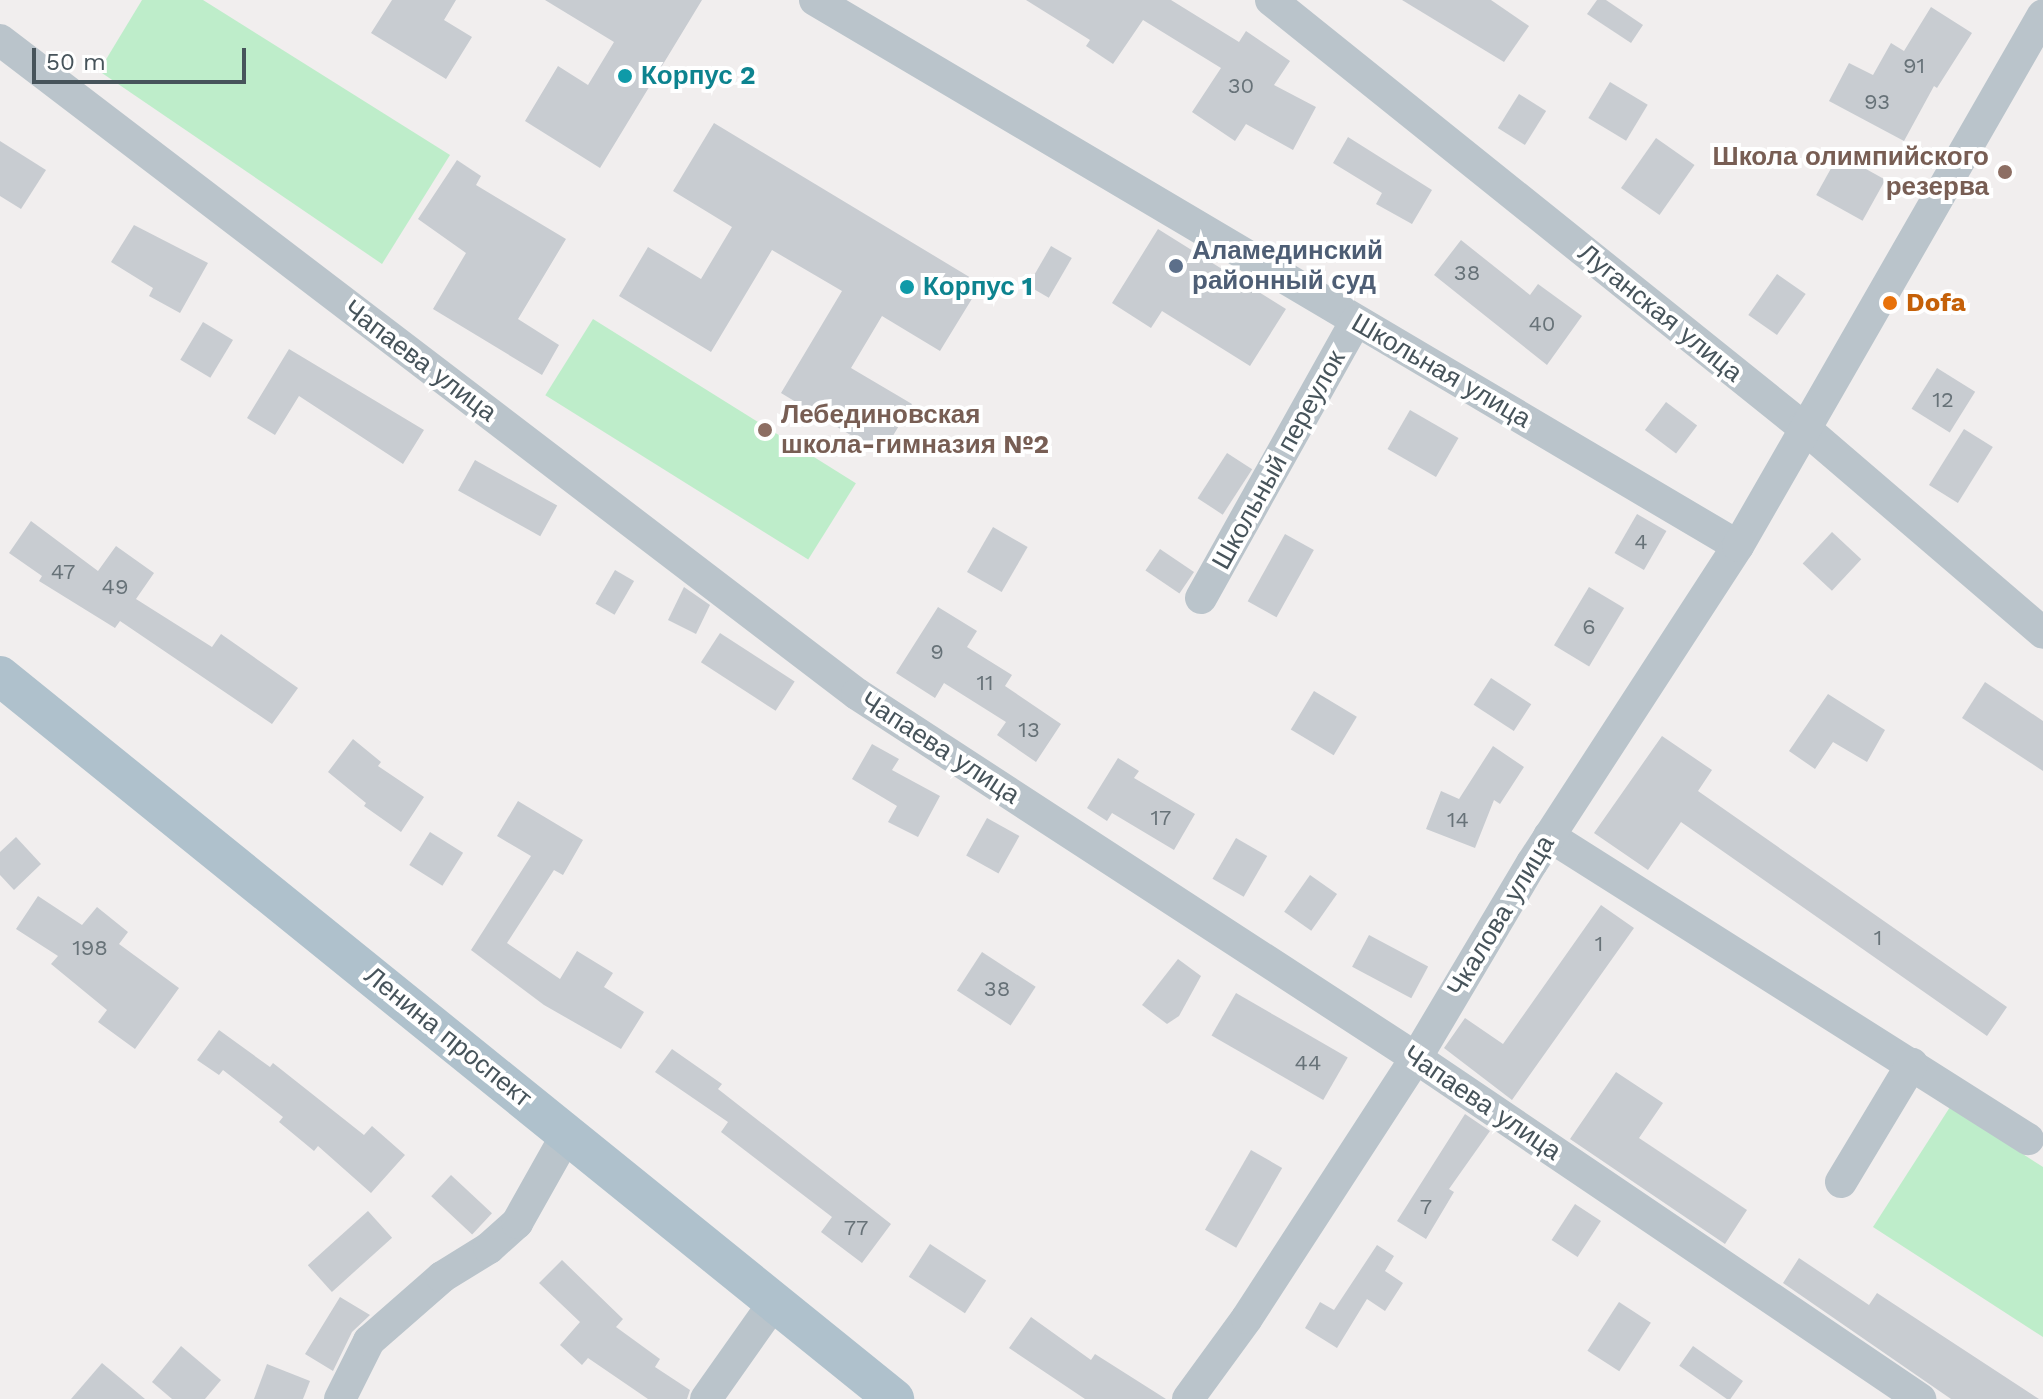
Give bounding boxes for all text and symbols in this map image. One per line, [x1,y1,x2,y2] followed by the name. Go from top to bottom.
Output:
[36,32,250,82] scale bar
[46,48,106,76] text: 50 m
[1903,53,1925,79] house number: 91
[641,60,756,92] place label: Корпус 2
[616,67,634,85] marker: Корпус 2
[1228,73,1254,99] house number: 30
[1864,89,1890,115] house number: 93
[1713,141,1989,202] place label: Школа олимпийского резерва
[1996,163,2014,181] marker: Школа олимпийского резерва
[1192,235,1383,296] place label: Аламединский районный суд
[1572,237,1748,389] street label: Луганская улица
[1167,257,1185,275] marker: Аламединский районный суд
[1454,260,1480,286] house number: 38
[923,271,1033,303] place label: Корпус 1
[898,278,916,296] marker: Корпус 1
[1906,287,1966,319] place label: Dofa
[337,293,503,429] street label: Чапаева улица
[1881,294,1899,312] marker: Dofa
[1346,307,1536,435] street label: Школьная улица
[1528,311,1556,337] house number: 40
[1206,345,1352,575] street label: Школьный переулок
[1932,387,1954,413] house number: 12
[781,399,1049,460] place label: Лебединовская школа-гимназия №2
[756,421,774,439] marker: Лебединовская школа-гимназия №2
[1634,529,1648,555] house number: 4
[51,559,75,585] house number: 47
[101,574,129,600] house number: 49
[1582,614,1596,640] house number: 6
[930,639,944,665] house number: 9
[976,670,994,696] house number: 11
[855,685,1025,811] street label: Чапаева улица
[1018,717,1040,743] house number: 13
[1151,805,1171,831] house number: 17
[1447,807,1469,833] house number: 14
[1441,830,1561,1002] street label: Чкалова улица
[1874,925,1882,951] house number: 1
[1595,931,1603,957] house number: 1
[72,935,108,961] house number: 198
[358,960,538,1114] street label: Ленина проспект
[984,976,1010,1002] house number: 38
[1397,1039,1567,1167] street label: Чапаева улица
[1295,1050,1321,1076] house number: 44
[1420,1194,1432,1220] house number: 7
[844,1215,868,1241] house number: 77

